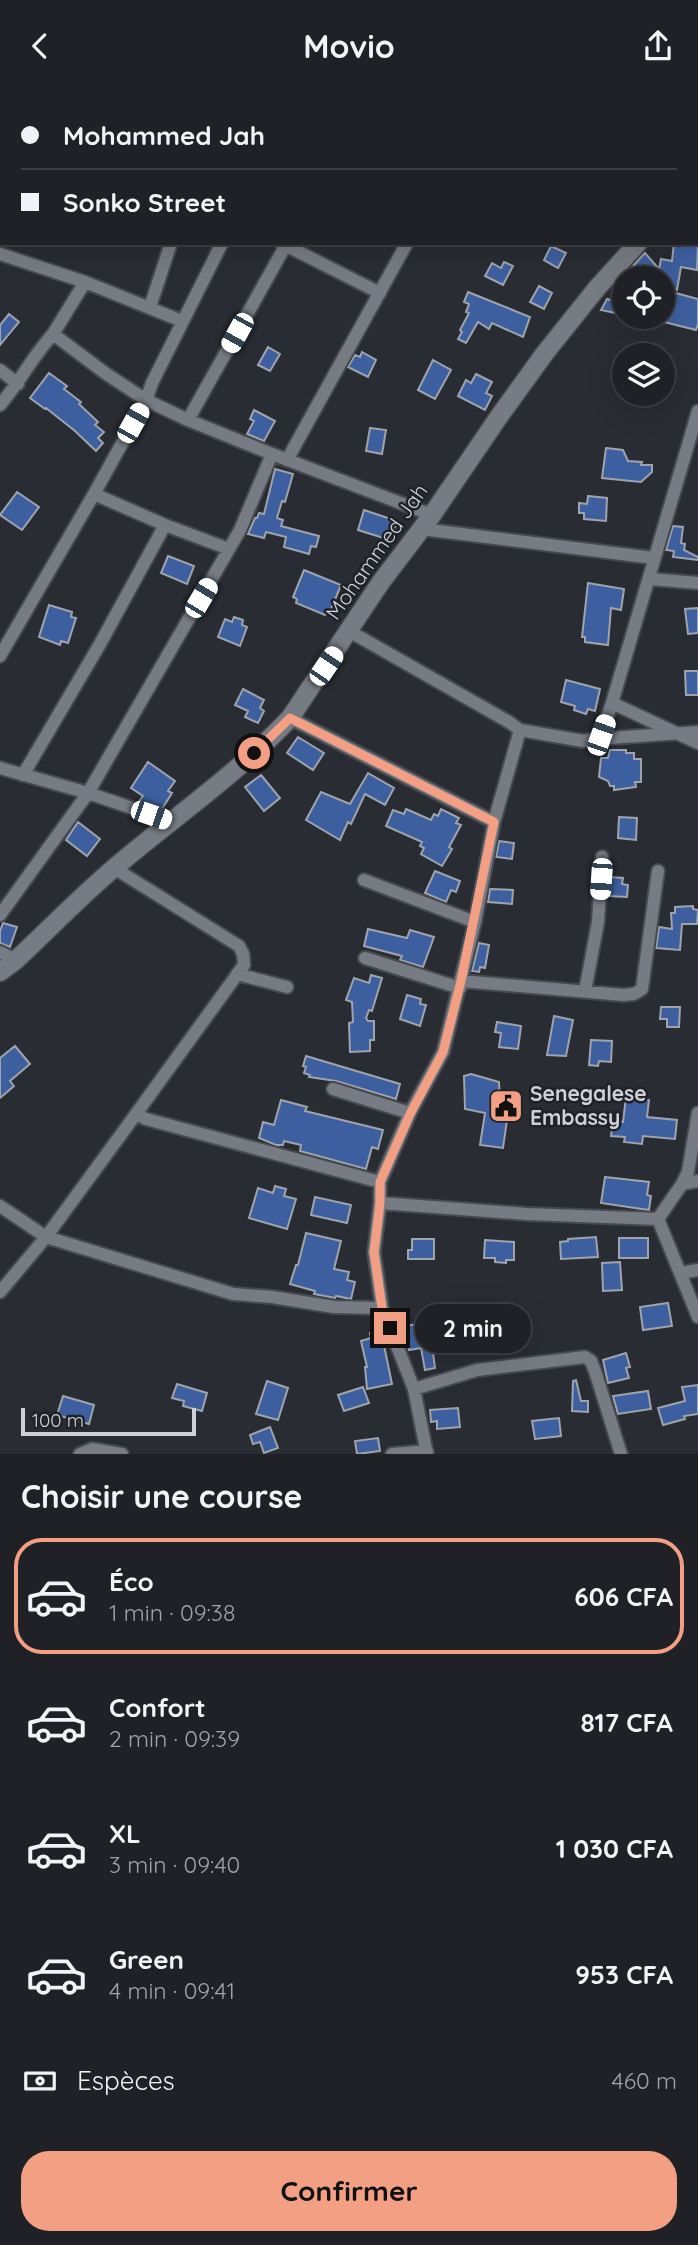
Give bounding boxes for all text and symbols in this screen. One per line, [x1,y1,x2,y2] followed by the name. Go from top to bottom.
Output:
[303,26,395,66] text: Movio
[21,27,59,65] icon: back
[639,27,677,65] icon: share
[63,119,265,152] text: Mohammed Jah
[63,186,226,219] text: Sonko Street
[612,266,675,406] map controls
[612,266,675,329] button: locate
[218,310,257,356] car
[612,343,675,406] button: layers
[114,400,153,446] car
[320,478,433,624] street label: Mohammed Jah
[182,575,221,621] car
[306,643,347,689] car
[585,712,618,758] car
[238,737,270,769] route start
[128,798,175,832] car
[590,857,613,901] car
[530,1080,647,1130] place label: Senegalese Embassy
[487,1087,525,1125] public building icon: Senegalese Embassy
[414,1303,530,1353] callout: 2 min
[374,1312,406,1344] route end
[443,1314,503,1343] text: 2 min
[21,1405,196,1437] scale bar
[32,1408,84,1432] text: 100 m
[21,1476,302,1516] text: Choisir une course
[25,1565,88,1628] icon: car
[109,1565,154,1598] text: Éco
[574,1580,673,1613] text: 606 CFA
[109,1598,235,1627] text: 1 min · 09:38
[25,1691,88,1754] icon: car
[109,1691,206,1724] text: Confort
[580,1706,673,1739] text: 817 CFA
[109,1724,240,1753] text: 2 min · 09:39
[25,1817,88,1880] icon: car
[109,1817,141,1850] text: XL
[556,1832,673,1865] text: 1 030 CFA
[109,1850,240,1879] text: 3 min · 09:40
[25,1943,88,2006] icon: car
[109,1943,184,1976] text: Green
[575,1958,673,1991] text: 953 CFA
[109,1976,235,2005] text: 4 min · 09:41
[21,2062,59,2100] icon: cash
[77,2064,175,2097] text: Espèces
[612,2066,677,2095] text: 460 m
[21,2151,677,2231] button: Confirmer

